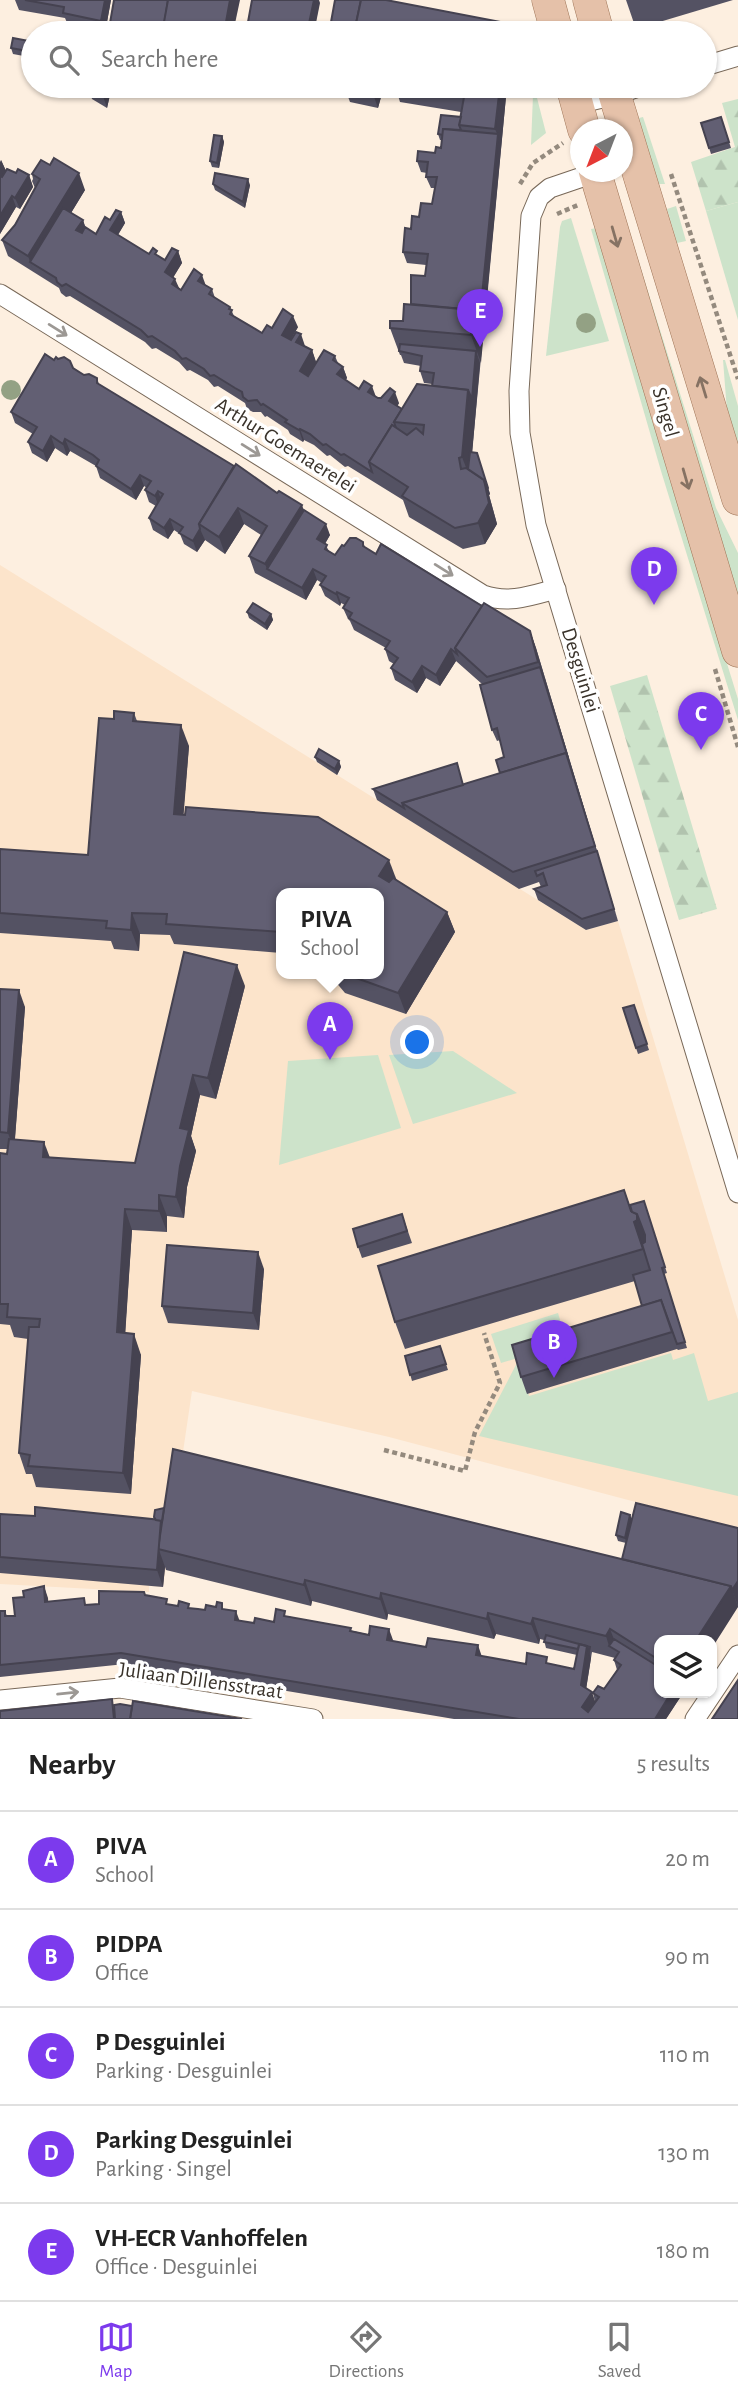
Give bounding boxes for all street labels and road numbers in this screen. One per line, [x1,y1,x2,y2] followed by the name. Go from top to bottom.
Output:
[648,385,683,440] street label: Singel
[212,394,360,497] street label: Arthur Goemaerelei
[558,625,603,715] street label: Desguinlei
[118,1659,284,1702] street label: Juliaan Dillensstraat

